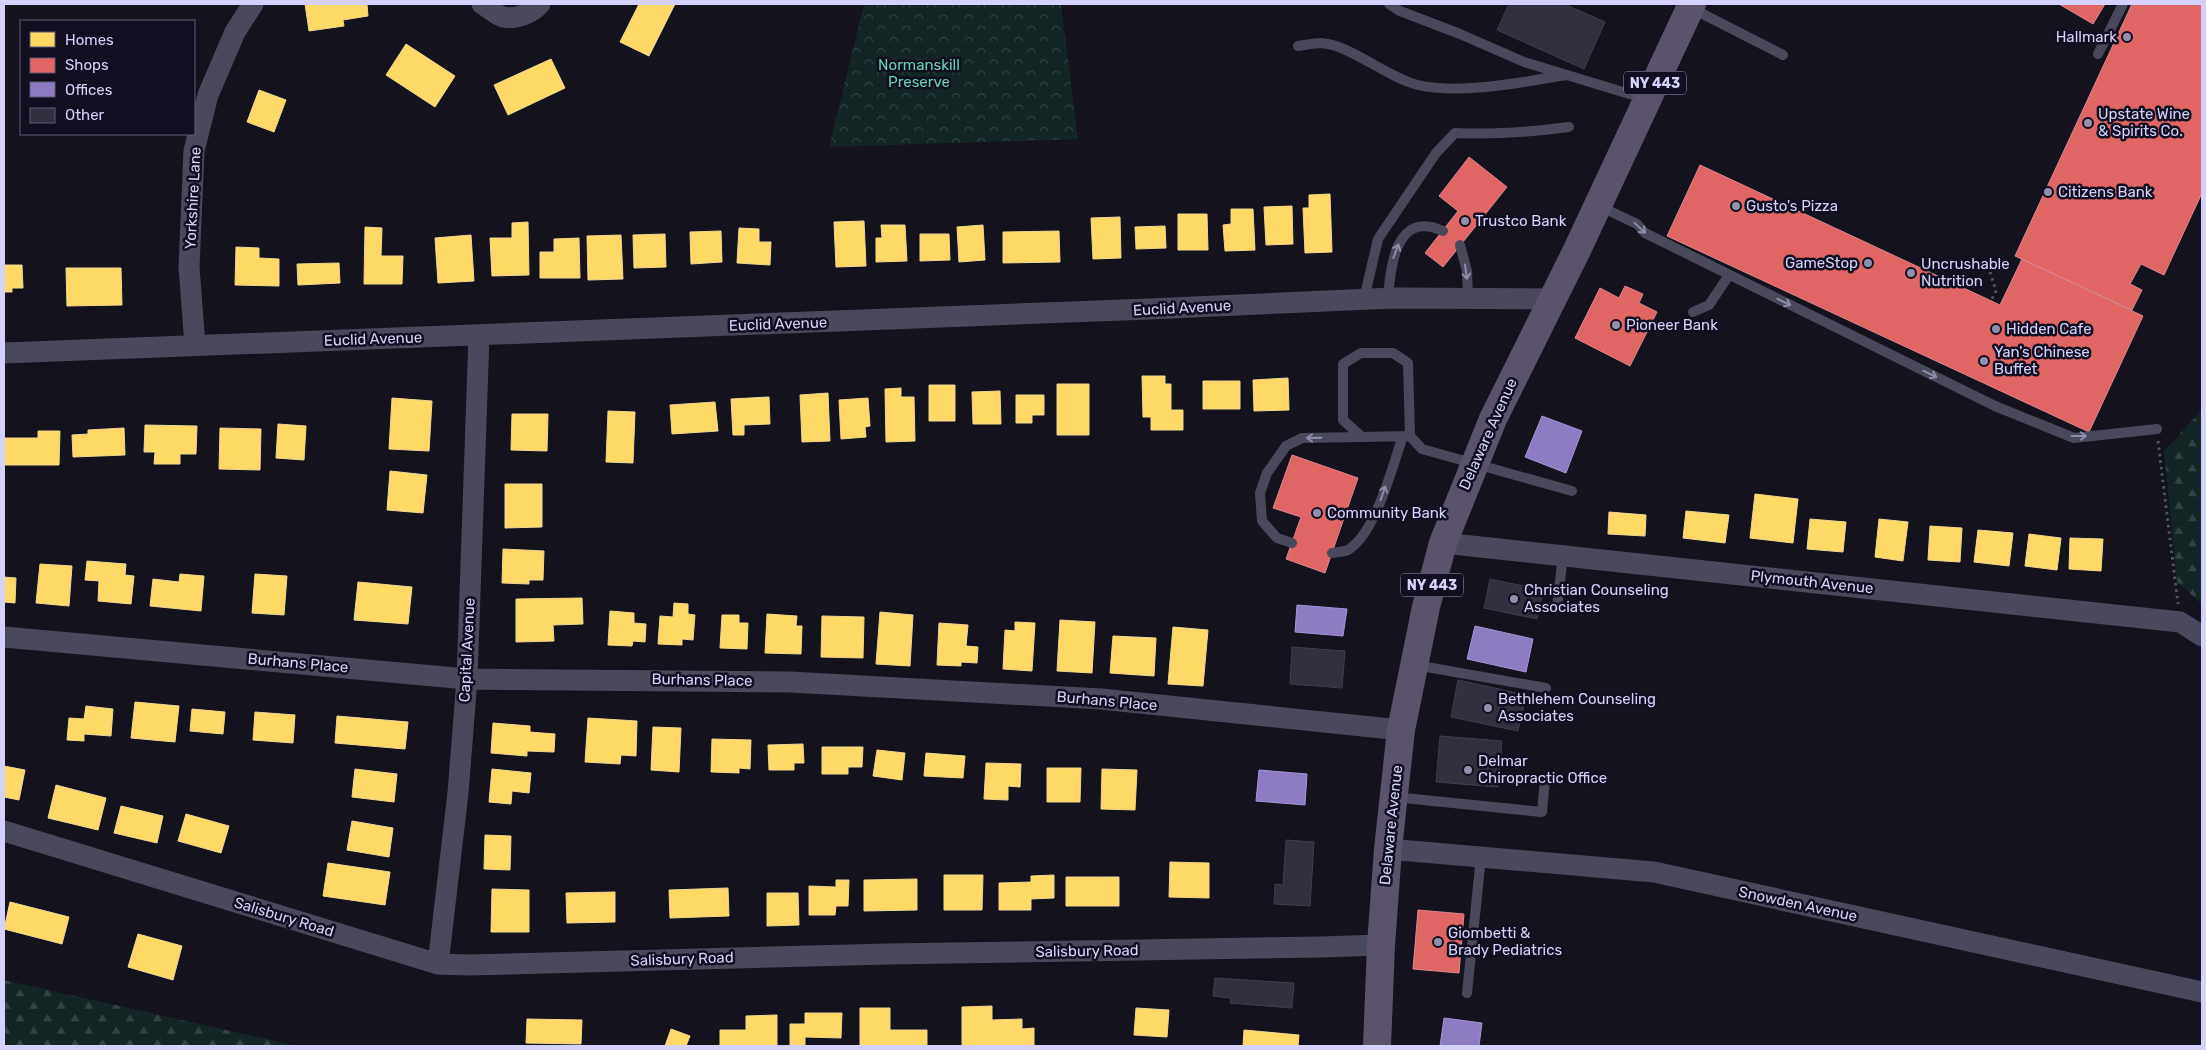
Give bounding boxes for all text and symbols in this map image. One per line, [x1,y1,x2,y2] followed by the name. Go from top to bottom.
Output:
[20,20,195,135] legend
[2056,28,2117,46] place label: Hallmark
[65,31,114,49] text: Homes
[2121,31,2133,43] marker: Hallmark
[65,56,109,74] text: Shops
[878,56,960,91] park label: Normanskill Preserve
[1624,72,1686,95] road number: NY 443
[65,81,113,99] text: Offices
[2098,105,2190,140] place label: Upstate Wine & Spirits Co.
[65,106,105,124] text: Other
[2082,117,2094,129] marker: Upstate Wine & Spirits Co.
[181,146,205,250] street label: Yorkshire Lane
[2058,183,2153,201] place label: Citizens Bank
[2042,186,2054,198] marker: Citizens Bank
[1746,197,1838,215] place label: Gusto's Pizza
[1730,200,1742,212] marker: Gusto's Pizza
[1475,212,1567,230] place label: Trustco Bank
[1459,215,1471,227] marker: Trustco Bank
[1634,222,1647,234] one-way arrow
[1392,244,1401,259] one-way arrow
[1785,254,1858,272] place label: GameStop
[1921,255,2010,290] place label: Uncrushable Nutrition
[1862,257,1874,269] marker: GameStop
[1461,264,1471,280] one-way arrow
[1905,267,1917,279] marker: Uncrushable Nutrition
[1132,296,1232,320] street label: Euclid Avenue
[1776,298,1791,307] one-way arrow
[729,313,827,335] street label: Euclid Avenue
[1626,316,1718,334] place label: Pioneer Bank
[1610,319,1622,331] marker: Pioneer Bank
[2006,320,2092,338] place label: Hidden Cafe
[1990,323,2002,335] marker: Hidden Cafe
[324,328,422,350] street label: Euclid Avenue
[1994,343,2090,378] place label: Yan's Chinese Buffet
[1978,355,1990,367] marker: Yan's Chinese Buffet
[1922,370,1937,379] one-way arrow
[1455,375,1521,493] street label: Delaware Avenue
[2071,431,2087,441] one-way arrow
[1306,433,1322,443] one-way arrow
[1379,486,1388,501] one-way arrow
[1327,504,1447,522] place label: Community Bank
[1311,507,1323,519] marker: Community Bank
[1750,567,1874,597] street label: Plymouth Avenue
[1401,574,1463,596] road number: NY 443
[1524,581,1669,616] place label: Christian Counseling Associates
[1508,593,1520,605] marker: Christian Counseling Associates
[455,597,479,703] street label: Capital Avenue
[247,650,349,676] street label: Burhans Place
[651,670,753,690] street label: Burhans Place
[1056,688,1158,714] street label: Burhans Place
[1498,690,1656,725] place label: Bethlehem Counseling Associates
[1482,702,1494,714] marker: Bethlehem Counseling Associates
[1478,752,1607,787] place label: Delmar Chiropractic Office
[1376,764,1406,886] street label: Delaware Avenue
[1462,764,1474,776] marker: Delmar Chiropractic Office
[1737,883,1859,925] street label: Snowden Avenue
[232,893,336,941] street label: Salisbury Road
[1448,924,1563,959] place label: Giombetti & Brady Pediatrics
[1432,936,1444,948] marker: Giombetti & Brady Pediatrics
[1035,941,1139,961] street label: Salisbury Road
[630,948,734,970] street label: Salisbury Road

